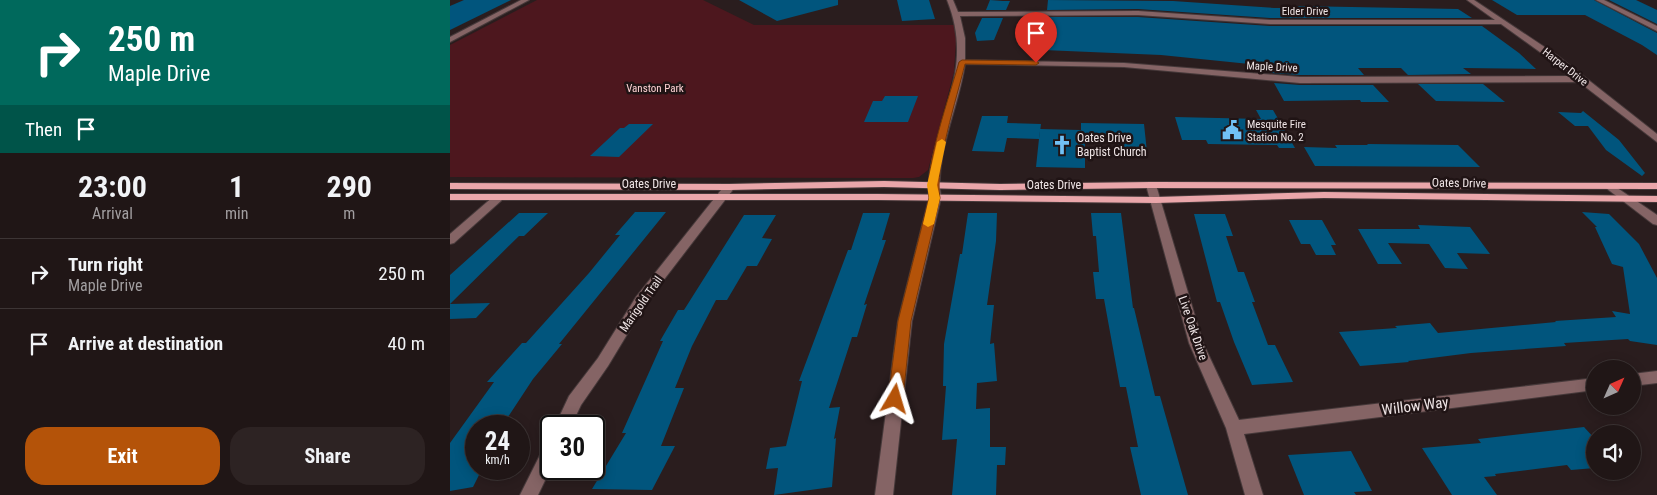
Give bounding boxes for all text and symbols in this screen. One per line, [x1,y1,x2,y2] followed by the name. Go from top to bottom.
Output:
[1282,5,1328,18] street label: Elder Drive
[1015,12,1057,63] pin
[108,19,195,60] text: 250 m
[1022,19,1050,47] icon: arrive
[25,20,90,85] icon: right
[1540,45,1590,89] street label: Harper Drive
[1246,59,1298,75] street label: Maple Drive
[108,61,210,86] text: Maple Drive
[626,82,684,95] park label: Vanston Park
[72,115,100,143] icon: arrive
[25,118,62,141] text: Then
[1247,118,1306,144] place label: Mesquite Fire Station No. 2
[1221,119,1243,141] public building icon: Mesquite Fire Station No. 2
[1077,131,1147,159] place label: Oates Drive Baptist Church
[1051,134,1073,156] church icon: Oates Drive Baptist Church
[78,169,147,204] text: 23:00
[229,169,244,204] text: 1
[326,169,372,204] text: 290
[1432,176,1487,190] street label: Oates Drive
[622,177,677,191] street label: Oates Drive
[1027,178,1082,192] street label: Oates Drive
[92,204,133,223] text: Arrival
[225,204,248,223] text: min
[343,204,355,223] text: m
[68,253,143,276] text: Turn right
[25,260,53,288] icon: right
[378,262,425,285] text: 250 m
[617,273,665,335] street label: Marigold Trail
[68,276,142,295] text: Maple Drive
[1175,294,1211,362] street label: Live Oak Drive
[25,330,53,358] icon: arrive
[68,332,223,355] text: Arrive at destination
[388,332,425,355] text: 40 m
[1586,360,1641,415] north arrow
[1586,360,1641,480] map controls
[868,372,920,424] position arrow
[1381,393,1449,419] street label: Willow Way
[540,415,605,480] speed limit sign: 30
[1586,425,1641,480] button: sound
[25,427,220,485] button: Exit
[230,427,425,485] button: Share
[485,427,510,456] text: 24
[485,453,510,467] text: km/h

